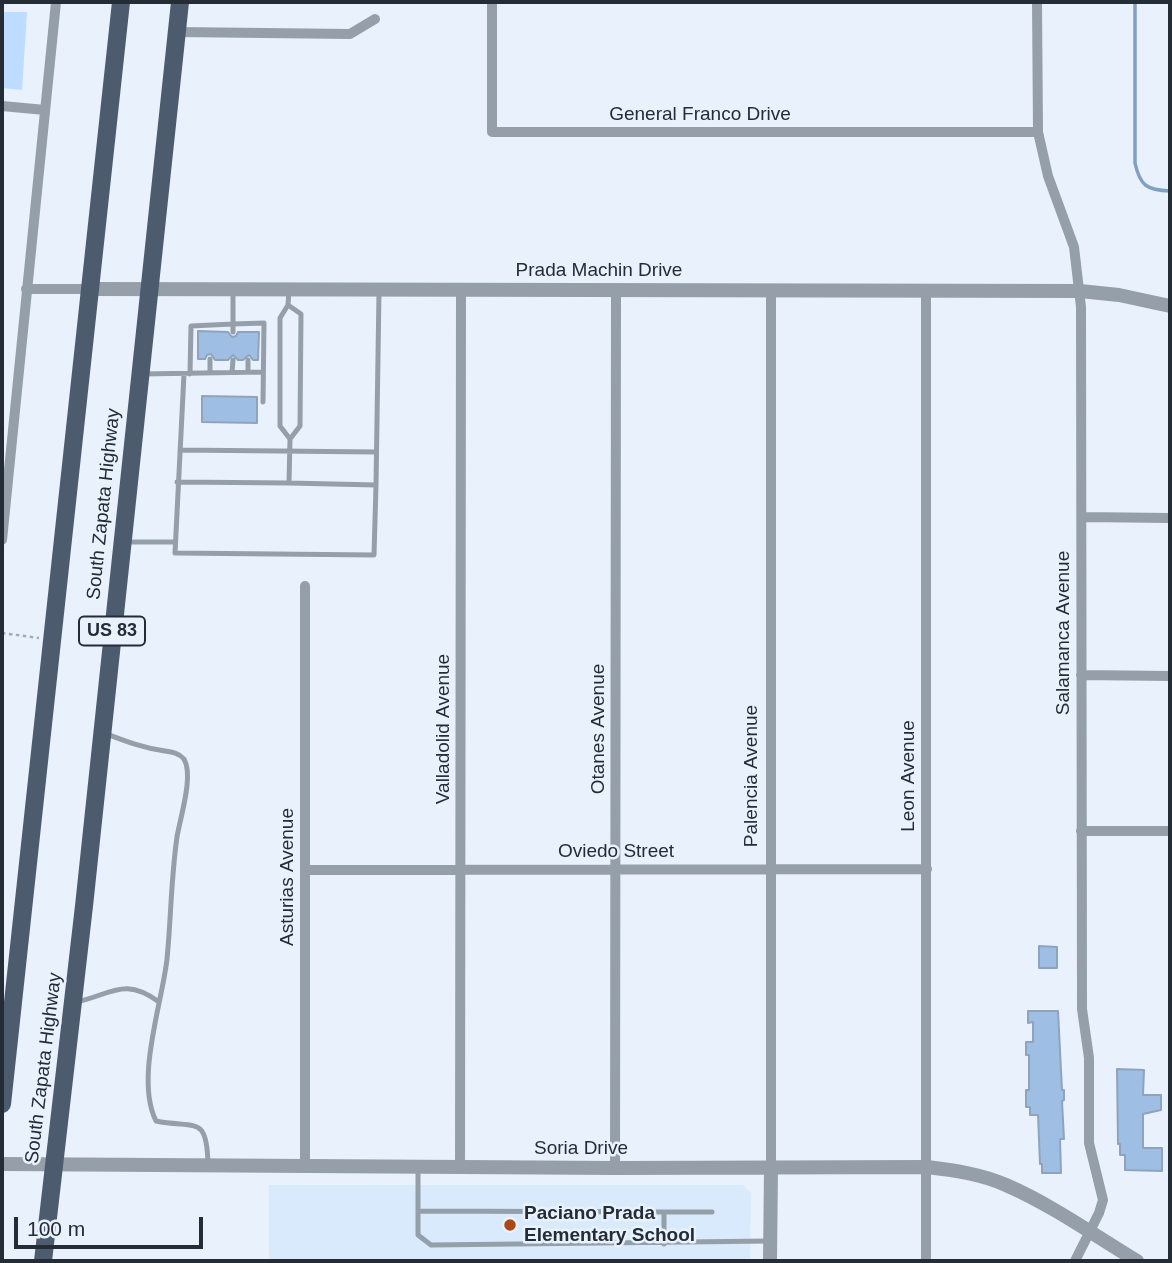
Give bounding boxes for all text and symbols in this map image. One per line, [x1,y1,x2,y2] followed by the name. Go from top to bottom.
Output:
[609,104,791,126] street label: General Franco Drive
[516,260,682,282] street label: Prada Machin Drive
[83,407,125,601] street label: South Zapata Highway
[1053,551,1075,715] street label: Salamanca Avenue
[79,616,145,646] road number: US 83
[433,654,455,804] street label: Valladolid Avenue
[588,664,610,794] street label: Otanes Avenue
[741,705,763,847] street label: Palencia Avenue
[898,720,920,832] street label: Leon Avenue
[277,808,299,946] street label: Asturias Avenue
[558,841,674,863] street label: Oviedo Street
[21,971,67,1165] street label: South Zapata Highway
[534,1138,628,1160] street label: Soria Drive
[524,1203,695,1247] place label: Paciano Prada Elementary School
[18,1204,206,1248] scale bar
[27,1217,85,1240] text: 100 m
[502,1217,518,1233] marker: Paciano Prada Elementary School

